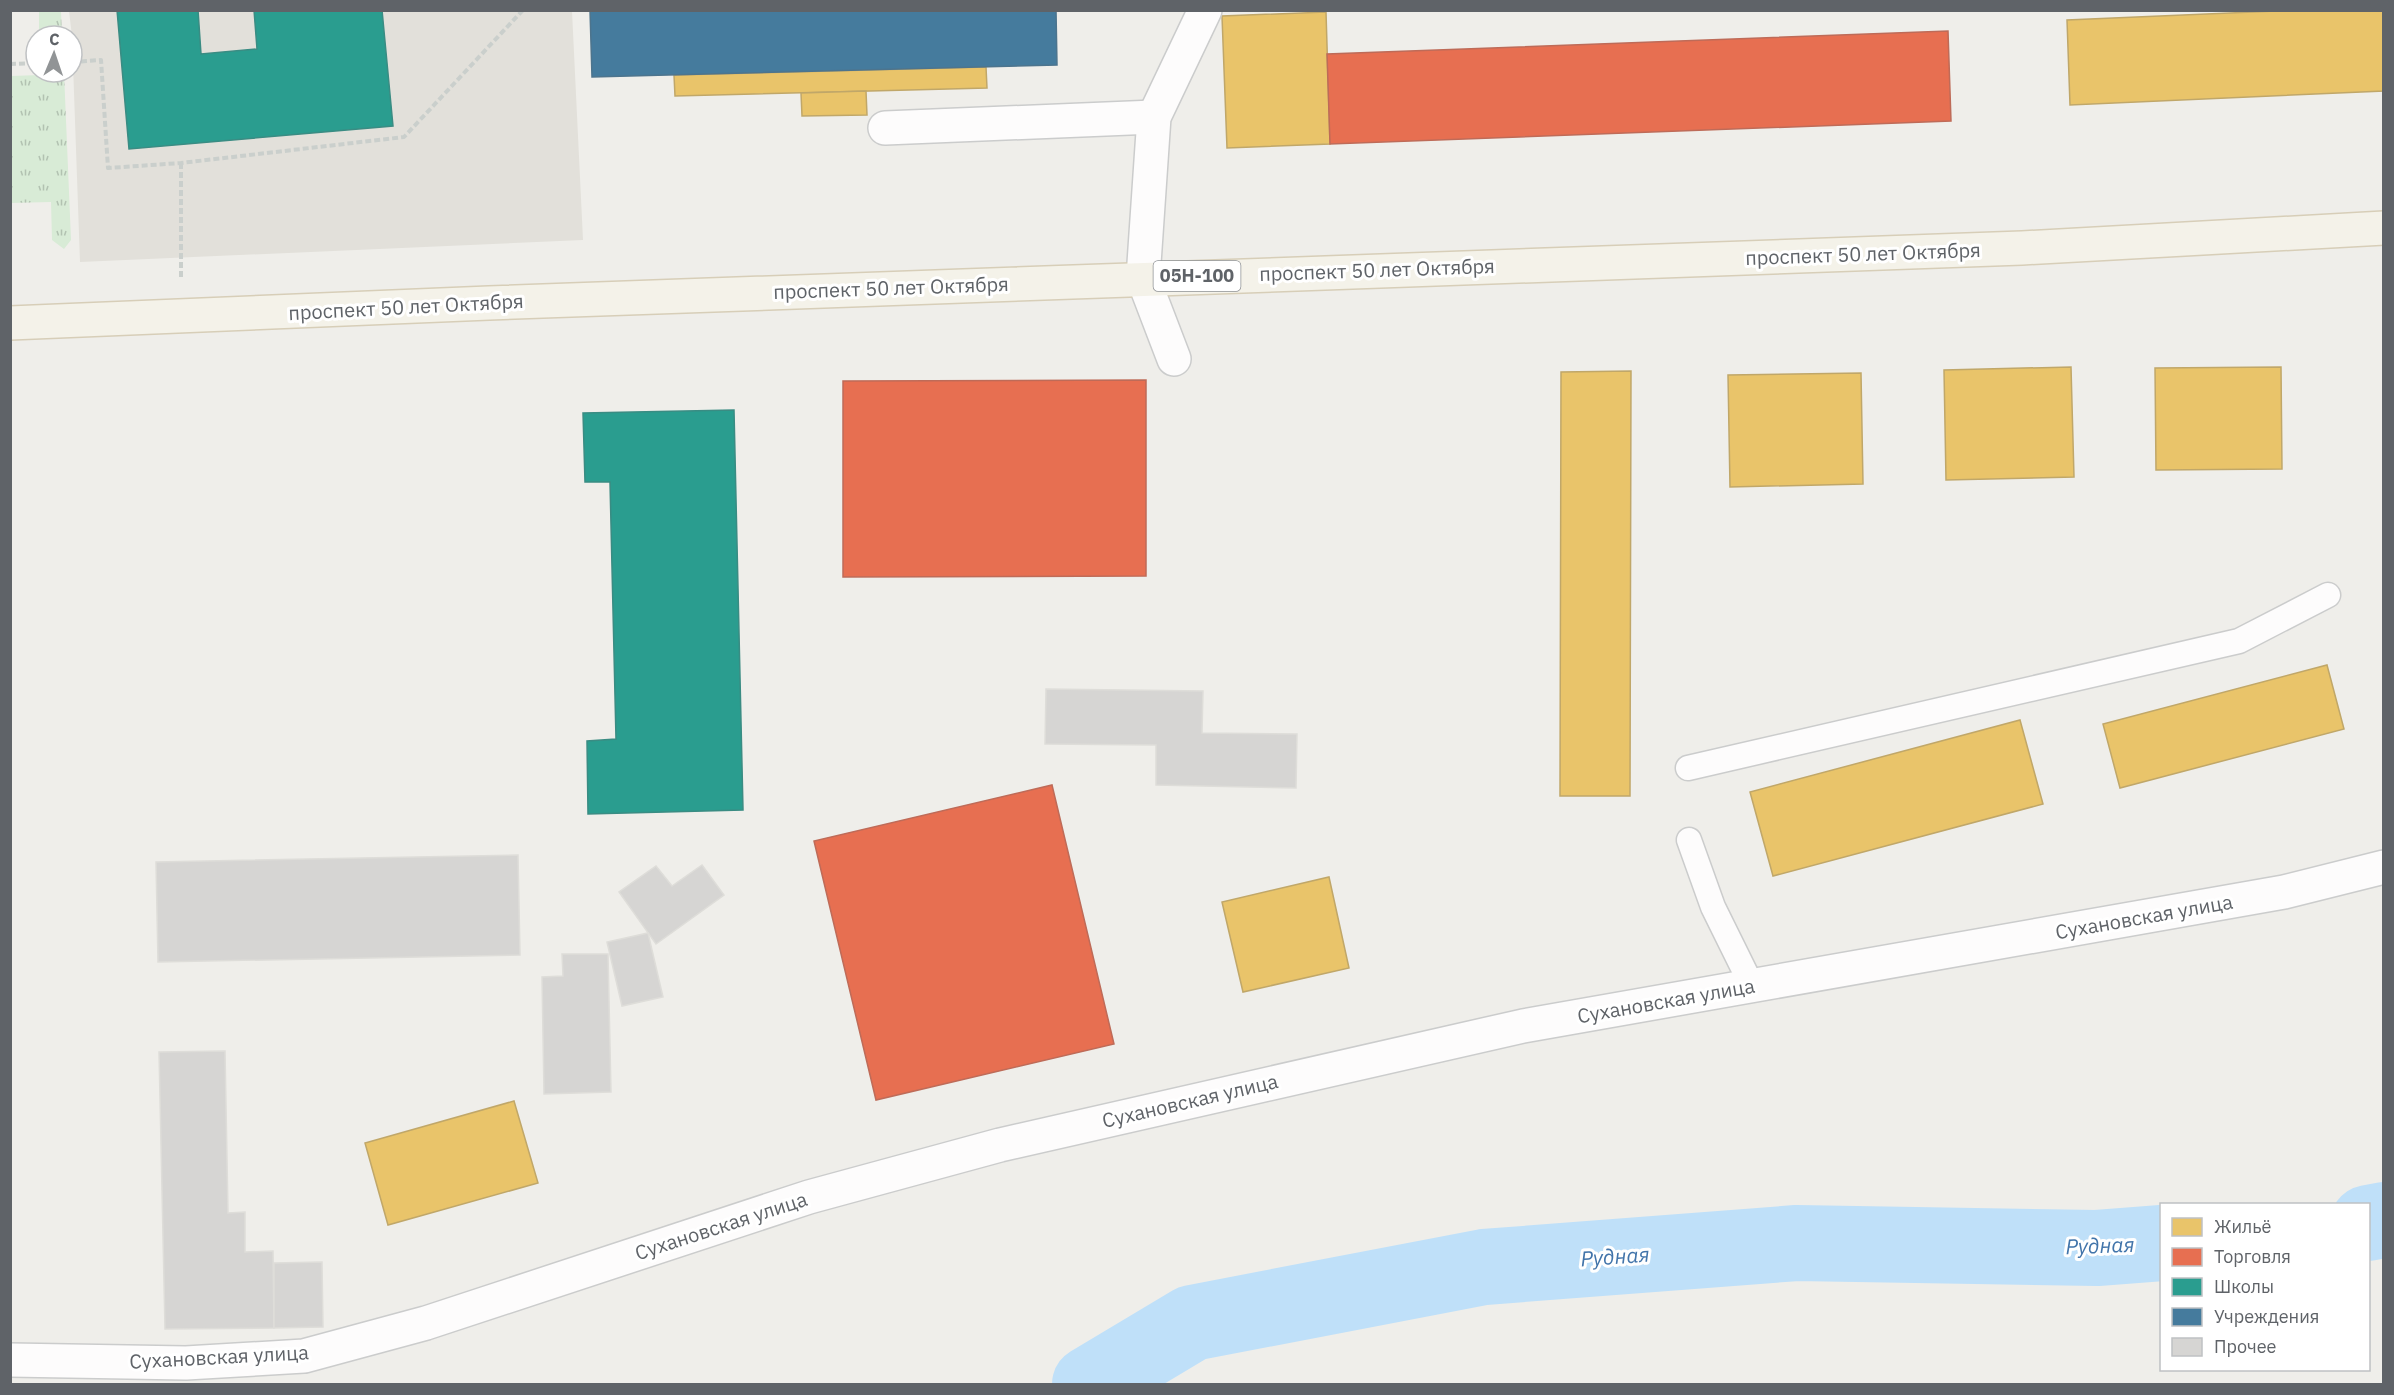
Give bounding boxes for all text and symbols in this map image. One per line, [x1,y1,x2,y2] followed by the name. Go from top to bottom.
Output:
[24,24,84,84] north arrow
[49,29,60,49] text: С
[1745,236,1981,271] street label: проспект 50 лет Октября
[1259,252,1495,287] street label: проспект 50 лет Октября
[1154,261,1240,291] road number: 05Н-100
[773,270,1009,305] street label: проспект 50 лет Октября
[288,287,524,326] street label: проспект 50 лет Октября
[2053,888,2235,945] street label: Сухановская улица
[1575,972,1757,1029] street label: Сухановская улица
[1099,1067,1281,1134] street label: Сухановская улица
[631,1185,811,1266] street label: Сухановская улица
[2160,1203,2370,1371] legend
[2214,1215,2272,1238] text: Жильё
[2065,1230,2135,1260] water label: Рудная
[1579,1240,1650,1272] water label: Рудная
[2214,1245,2291,1268] text: Торговля
[2214,1275,2274,1298] text: Школы
[2214,1305,2319,1328] text: Учреждения
[2214,1335,2277,1358] text: Прочее
[129,1338,310,1375] street label: Сухановская улица

